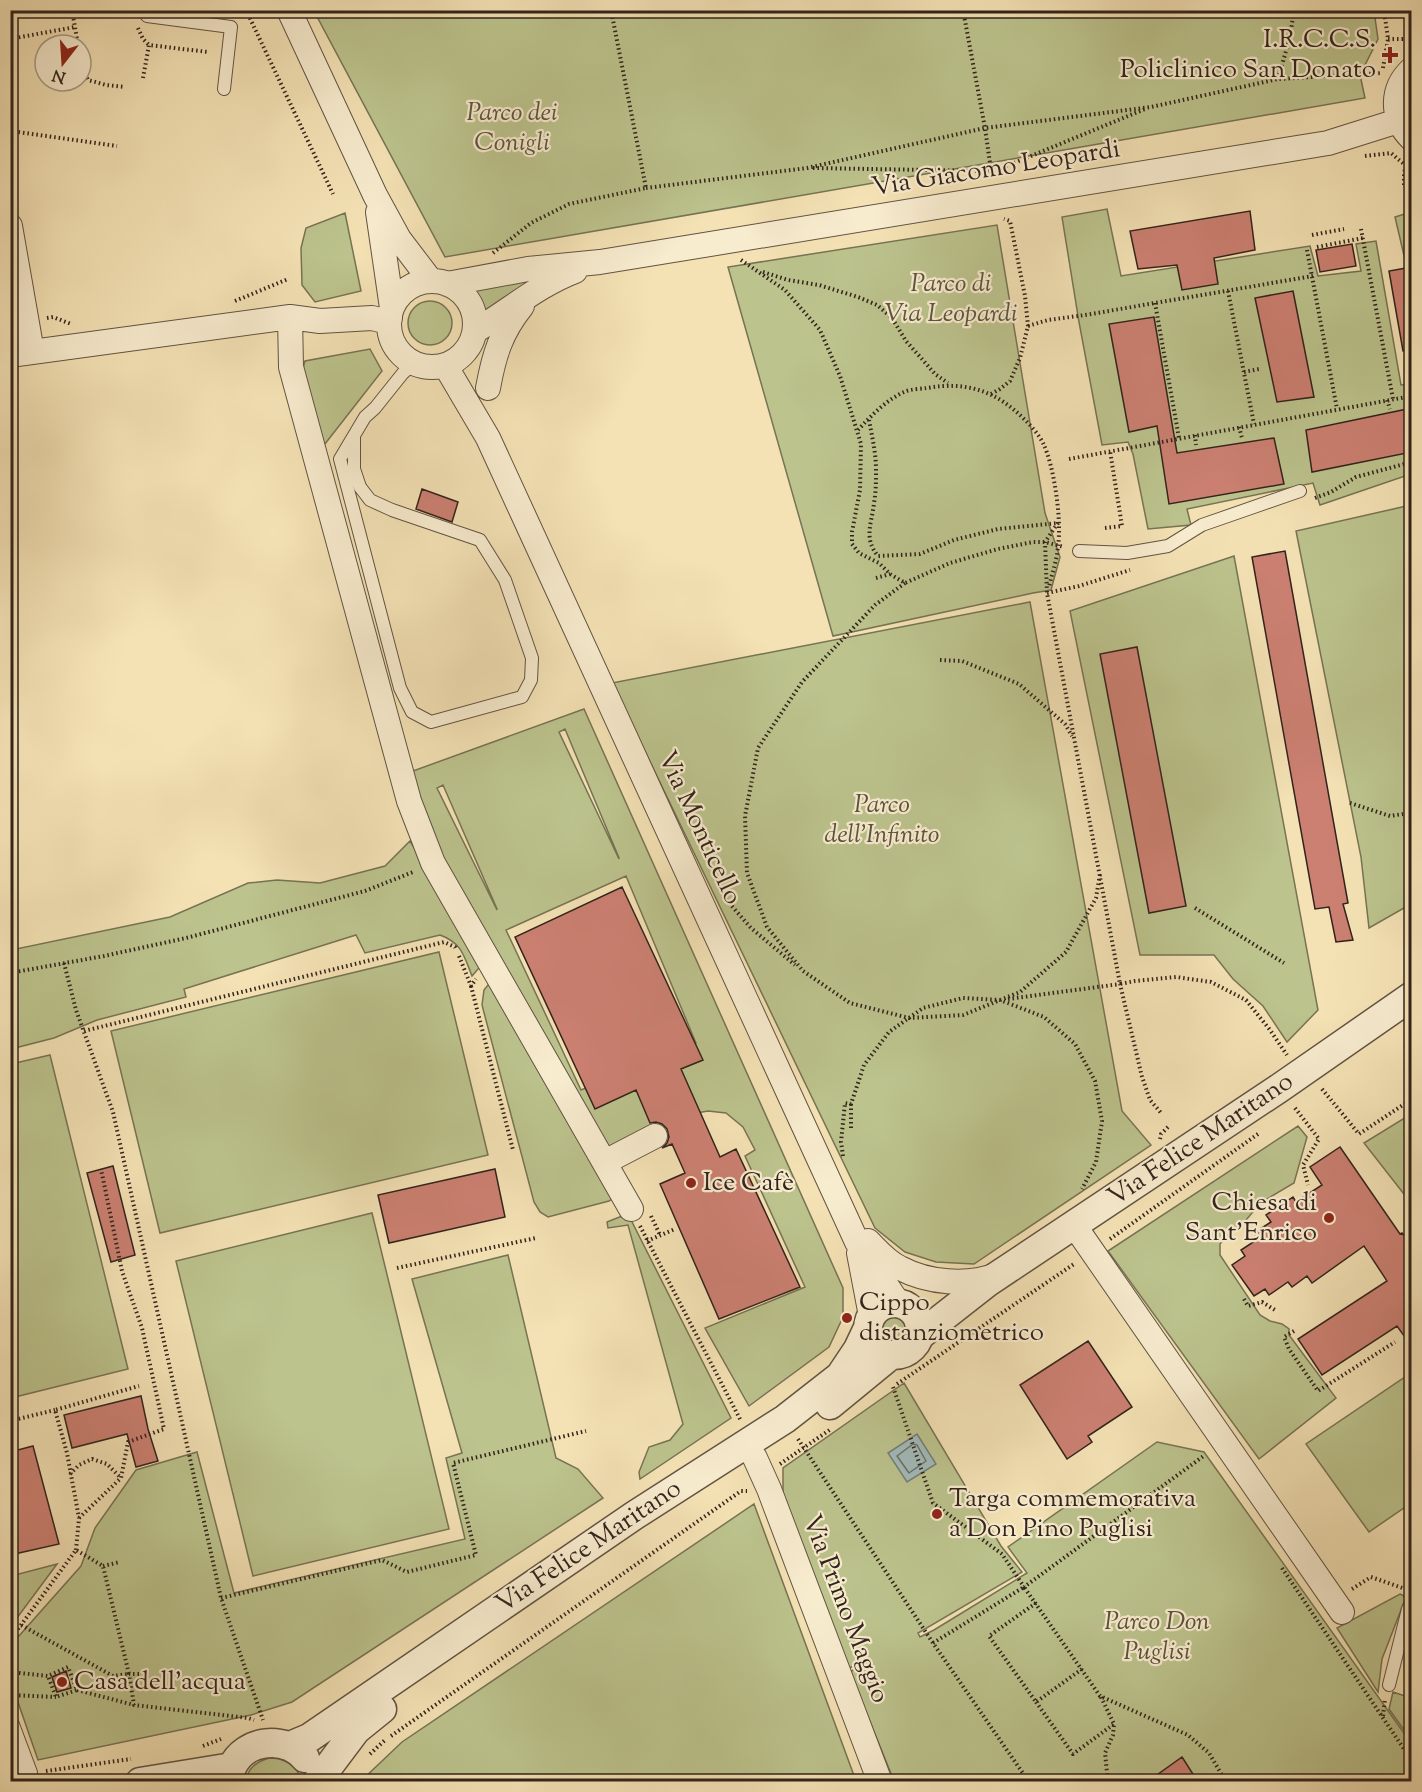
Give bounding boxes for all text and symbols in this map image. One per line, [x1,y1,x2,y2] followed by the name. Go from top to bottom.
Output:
[1120,22,1376,89] place label: I.R.C.C.S. Policlinico San Donato
[33,33,93,93] north arrow
[1381,46,1399,64] marker: I.R.C.C.S. Policlinico San Donato
[50,62,69,88] text: N
[467,95,557,162] park label: Parco dei Conigli
[869,131,1123,207] street label: Via Giacomo Leopardi
[885,266,1017,333] park label: Parco di Via Leopardi
[647,745,751,911] street label: Via Monticello
[825,787,939,854] park label: Parco dell'Infinito
[1101,1064,1301,1216] street label: Via Felice Maritano
[703,1165,794,1202] place label: Ice Cafè
[684,1176,698,1190] marker: Ice Cafè
[1185,1185,1317,1252] place label: Chiesa di Sant'Enrico
[1322,1211,1336,1225] marker: Chiesa di Sant'Enrico
[859,1285,1044,1352] place label: Cippo distanziometrico
[840,1311,854,1325] marker: Cippo distanziometrico
[489,1471,689,1623] street label: Via Felice Maritano
[949,1481,1196,1548] place label: Targa commemorativa a Don Pino Puglisi
[930,1507,944,1521] marker: Targa commemorativa a Don Pino Puglisi
[792,1509,898,1709] street label: Via Primo Maggio
[1104,1604,1210,1671] park label: Parco Don Puglisi
[74,1664,246,1701] place label: Casa dell'acqua
[55,1675,69,1689] marker: Casa dell'acqua

